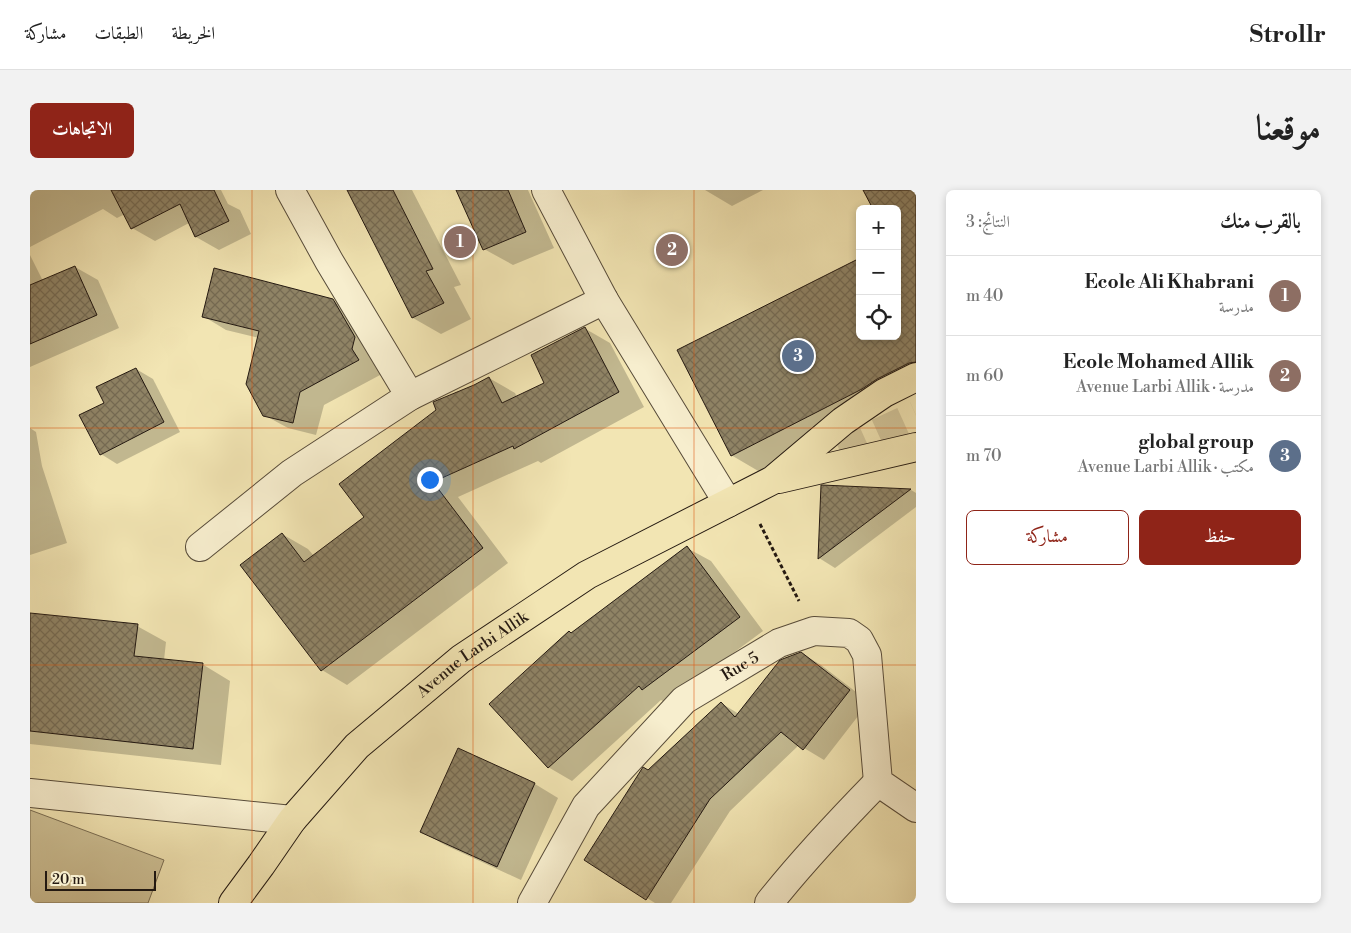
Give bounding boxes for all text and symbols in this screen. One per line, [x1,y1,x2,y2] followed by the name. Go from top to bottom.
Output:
[1250,20,1326,50] text: Strollr
[25,22,66,45] text: مشاركة
[94,22,143,45] text: الطبقات
[171,22,215,45] text: الخريطة
[30,103,134,158] button: الاتجاهات
[1256,107,1321,150] text: موقعنا
[856,205,901,340] map controls
[856,205,901,250] button: +
[1220,209,1301,235] text: بالقرب منك
[966,212,1010,232] text: النتائج: 3
[444,223,476,261] pin: 1
[656,231,688,269] pin: 2
[856,250,901,295] button: −
[1084,270,1254,294] text: Ecole Ali Khabrani
[966,286,1003,306] text: 40 m
[1281,286,1289,306] text: 1
[856,295,901,340] button: locate
[1219,297,1254,317] text: مدرسة
[782,337,814,375] pin: 3
[1063,350,1254,374] text: Ecole Mohamed Allik
[966,366,1004,386] text: 60 m
[1280,366,1290,386] text: 2
[1076,377,1254,397] text: مدرسة · Avenue Larbi Allik
[1138,430,1254,454] text: global group
[966,446,1002,466] text: 70 m
[1280,446,1290,466] text: 3
[1078,457,1254,477] text: مكتب · Avenue Larbi Allik
[417,467,443,493] your location
[966,510,1129,565] button: مشاركة
[1139,510,1301,565] button: حفظ
[412,606,533,702] street label: Avenue Larbi Allik
[718,647,763,685] street label: Rue 5
[45,868,156,891] scale bar
[52,871,84,889] text: 20 m

